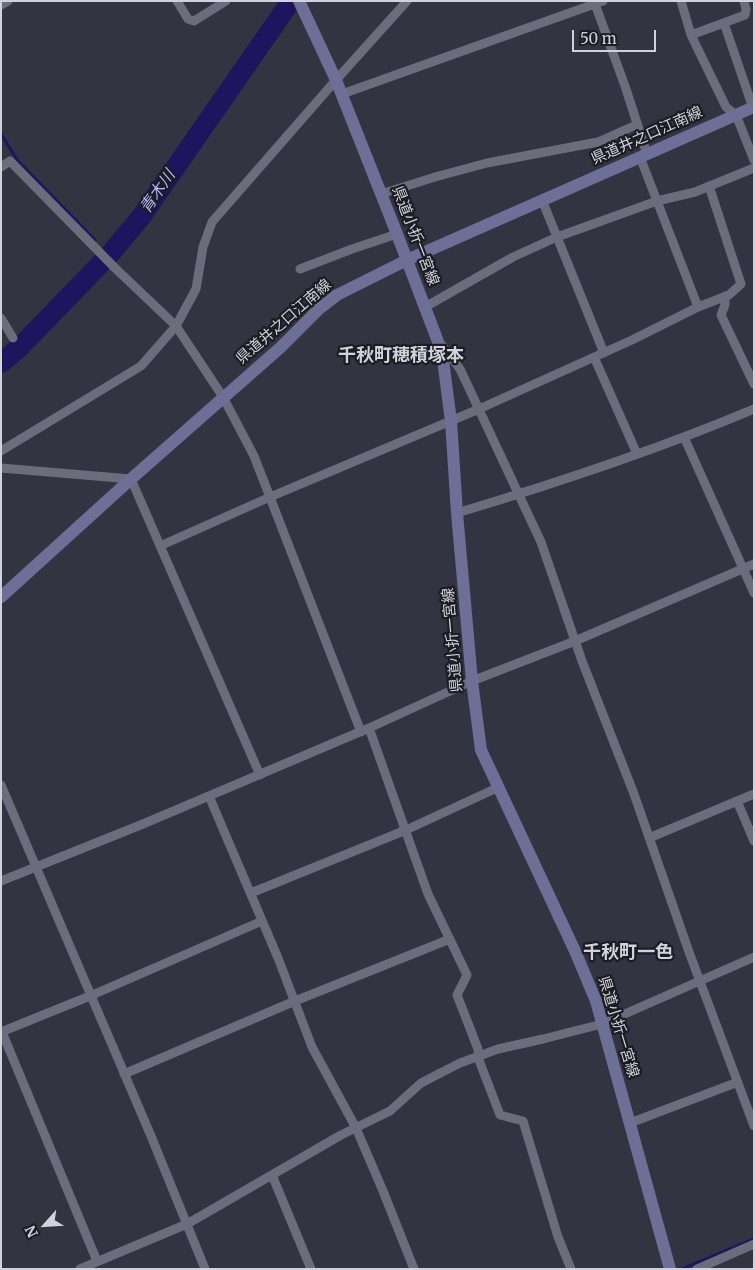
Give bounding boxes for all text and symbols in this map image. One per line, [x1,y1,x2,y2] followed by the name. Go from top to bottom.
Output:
[575,20,659,52] scale bar
[580,29,617,48] text: 50 m
[589,103,705,169] street label: 県道井之口江南線
[136,167,180,217] water label: 青木川
[388,184,442,288] street label: 県道小折一宮線
[233,276,335,368] street label: 県道井之口江南線
[338,345,464,367] district label: 千秋町穂積塚本
[439,587,467,693] street label: 県道小折一宮線
[583,942,673,964] district label: 千秋町一色
[594,974,642,1080] street label: 県道小折一宮線
[20,1200,70,1250] north arrow
[21,1223,42,1240] text: N

